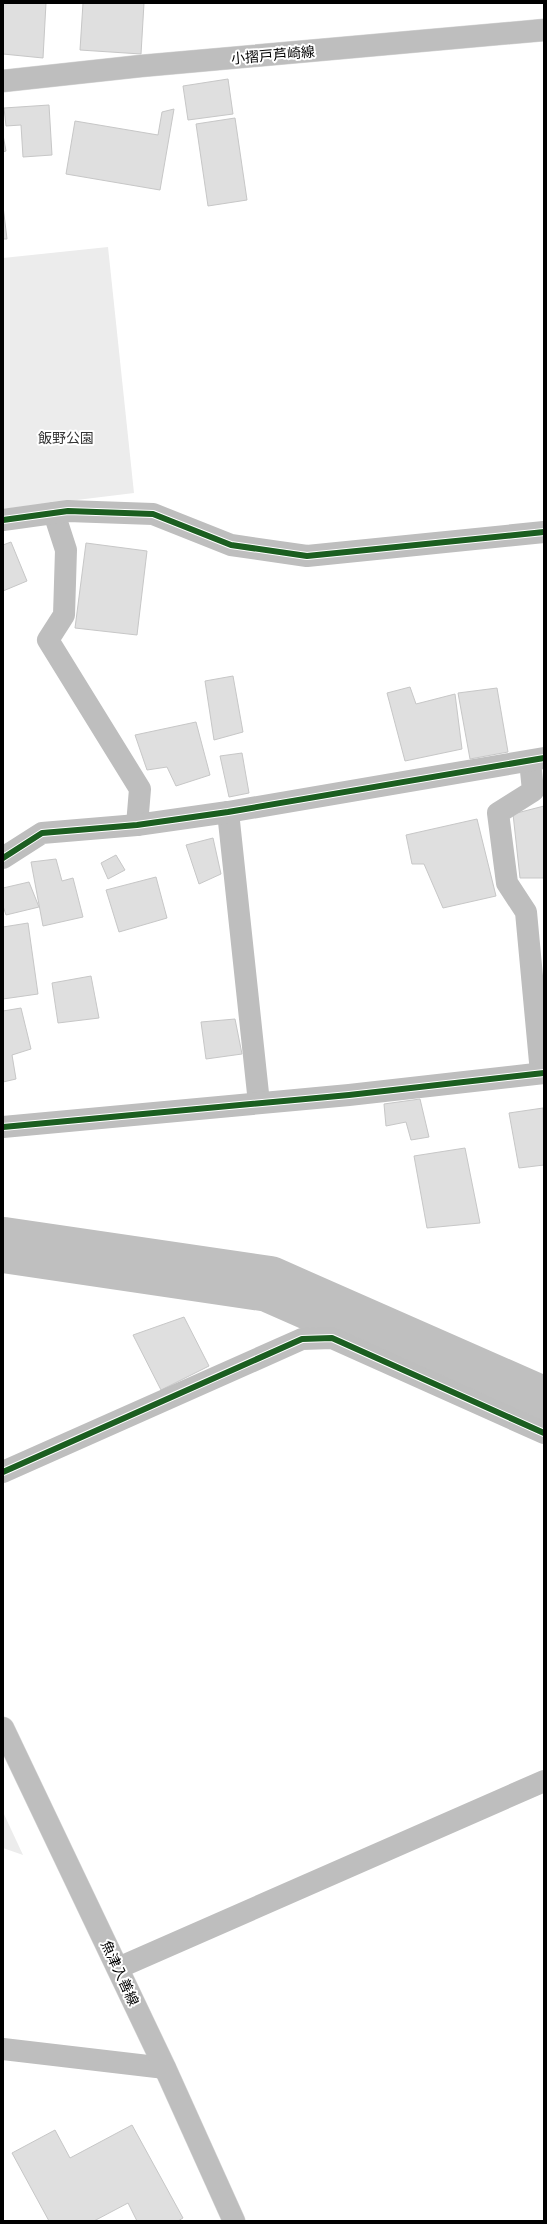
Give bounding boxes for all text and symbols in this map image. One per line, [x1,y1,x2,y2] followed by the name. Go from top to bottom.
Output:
[231,44,316,69] street label: 小摺戸芦崎線
[38,431,94,448] park label: 飯野公園
[96,1938,141,2009] street label: 魚津入善線

